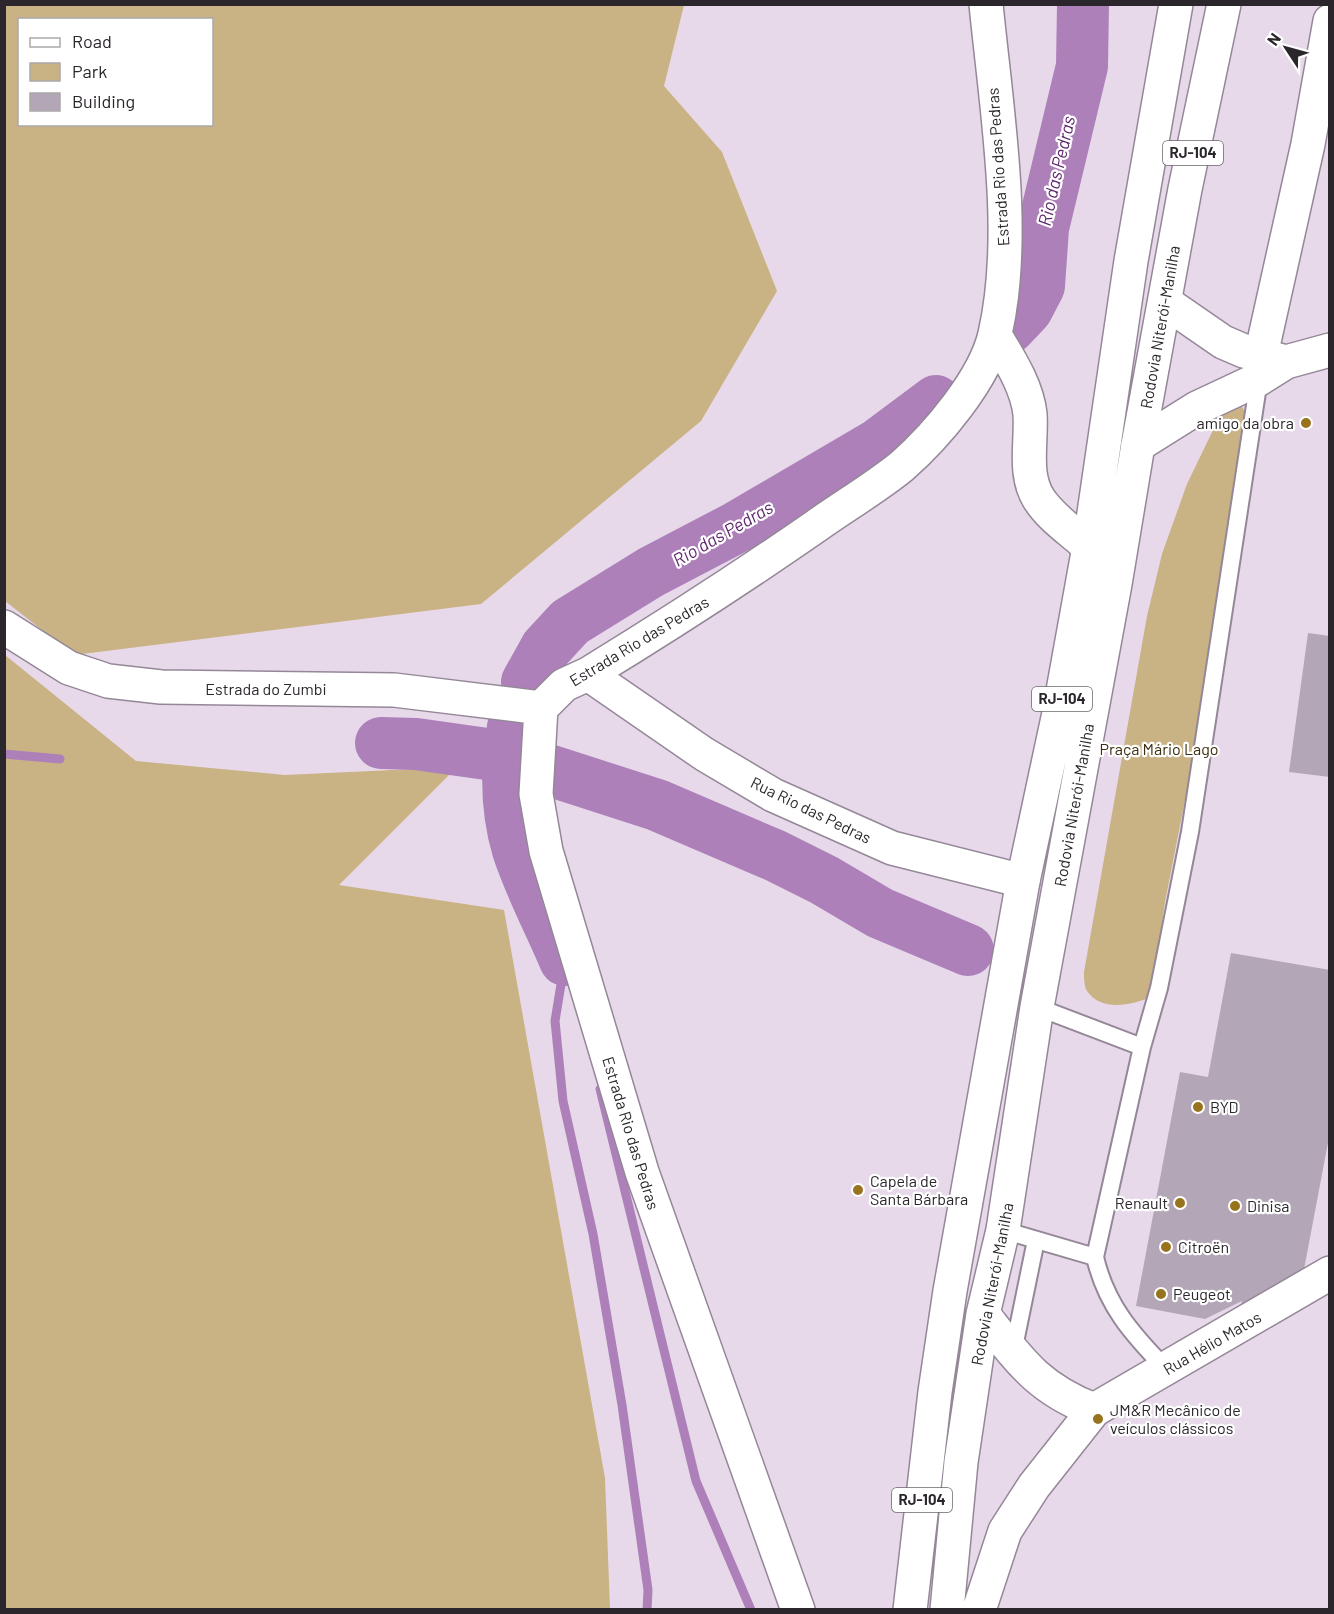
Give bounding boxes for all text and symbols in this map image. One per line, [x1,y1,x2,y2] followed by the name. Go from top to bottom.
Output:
[18,18,213,126] legend
[1256,18,1316,78] north arrow
[1263,29,1284,49] text: N
[72,30,112,52] text: Road
[72,60,107,82] text: Park
[982,87,1013,247] street label: Estrada Rio das Pedras
[72,90,135,112] text: Building
[1033,114,1079,228] water label: Rio das Pedras
[1163,141,1223,165] road number: RJ-104
[1136,244,1183,410] street label: Rodovia Niterói-Manilha
[1196,413,1294,432] place label: amigo da obra
[1299,416,1313,430] marker: amigo da obra
[668,496,777,571] water label: Rio das Pedras
[566,591,712,690] street label: Estrada Rio das Pedras
[205,679,327,698] street label: Estrada do Zumbi
[1032,687,1092,711] road number: RJ-104
[1050,722,1097,888] street label: Rodovia Niterói-Manilha
[1099,739,1219,758] park label: Praça Mário Lago
[748,772,874,847] street label: Rua Rio das Pedras
[599,1054,664,1212] street label: Estrada Rio das Pedras
[1210,1097,1239,1116] place label: BYD
[1191,1100,1205,1114] marker: BYD
[870,1171,968,1208] place label: Capela de Santa Bárbara
[851,1183,865,1197] marker: Capela de Santa Bárbara
[1115,1193,1168,1212] place label: Renault
[1173,1196,1187,1210] marker: Renault
[1247,1196,1290,1215] place label: Dinisa
[1228,1199,1242,1213] marker: Dinisa
[966,1201,1017,1367] street label: Rodovia Niterói-Manilha
[1178,1237,1229,1256] place label: Citroën
[1159,1240,1173,1254] marker: Citroën
[1173,1284,1231,1303] place label: Peugeot
[1154,1287,1168,1301] marker: Peugeot
[1159,1307,1264,1378] street label: Rua Hélio Matos
[1110,1400,1241,1437] place label: JM&R Mecânico de veículos clássicos
[1091,1412,1105,1426] marker: JM&R Mecânico de veículos clássicos
[892,1488,952,1512] road number: RJ-104

